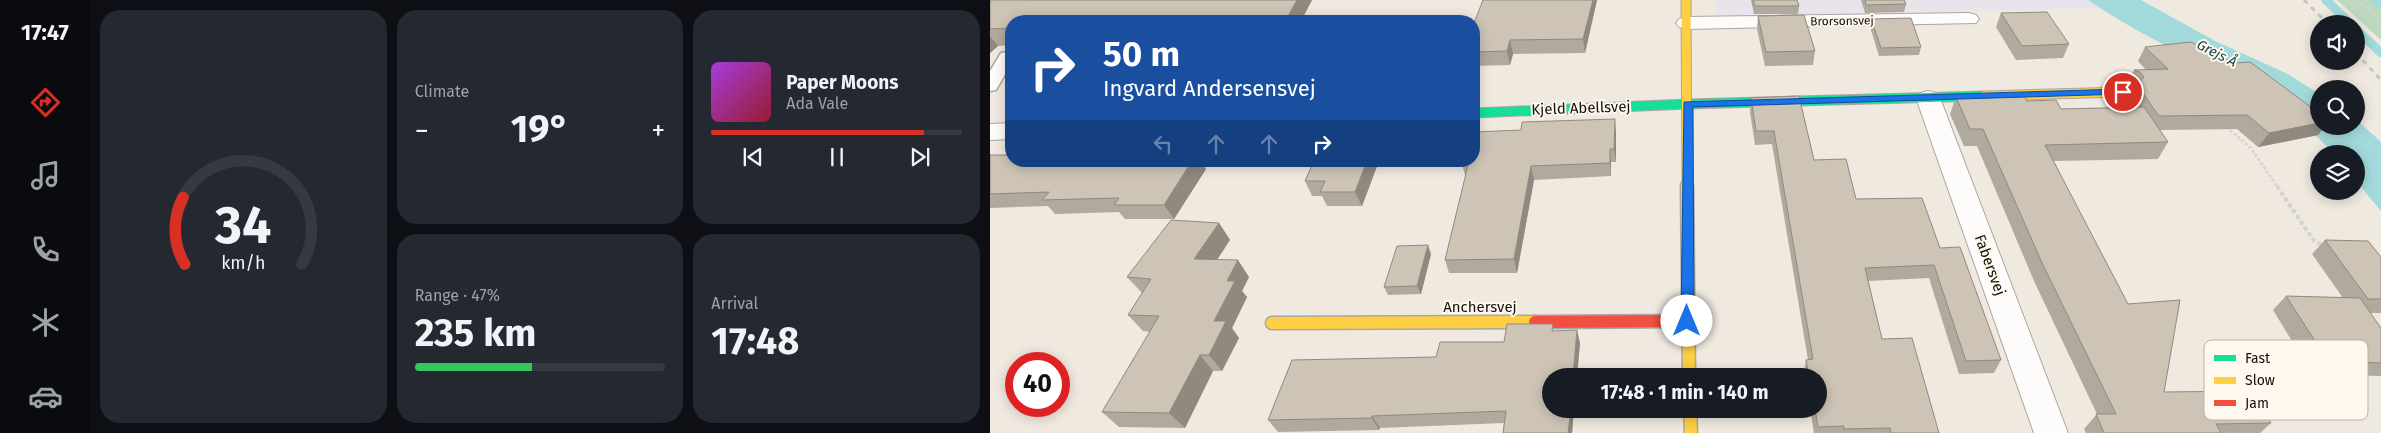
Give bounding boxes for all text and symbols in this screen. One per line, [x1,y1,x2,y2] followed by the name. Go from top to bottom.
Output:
[1810,13,1874,29] street label: Brorsonsvej
[2310,15,2365,200] map controls
[2310,15,2365,70] button: sound
[21,19,69,46] text: 17:47
[1103,33,1180,75] text: 50 m
[1020,35,1085,100] icon: right
[2194,35,2240,71] water label: Grejs Å
[786,71,898,94] text: Paper Moons
[2102,71,2144,113] pin
[1103,75,1316,102] text: Ingvard Andersensvej
[2109,78,2137,106] icon: arrive
[2310,80,2365,135] button: search
[415,82,469,101] text: Climate
[28,85,63,120] icon: directions
[786,94,848,113] text: Ada Vale
[1531,97,1631,119] street label: Kjeld Abellsvej
[511,106,569,152] text: 19°
[415,114,429,147] text: −
[651,114,665,147] text: +
[1149,130,1177,158] icon: left
[1202,130,1230,158] icon: ahead
[1255,130,1283,158] icon: ahead
[1308,130,1336,158] icon: right
[739,143,767,171] icon: previous
[823,143,851,171] icon: pause
[906,143,934,171] icon: next
[2310,145,2365,200] button: layers
[28,158,63,193] icon: music
[214,194,271,257] text: 34
[28,232,63,267] icon: phone
[1971,232,2009,298] street label: Fabersvej
[221,252,265,274] text: km/h
[415,286,500,305] text: Range · 47%
[711,294,758,313] text: Arrival
[1660,294,1712,346] position arrow
[1443,298,1517,316] street label: Anchersvej
[28,305,63,340] icon: climate
[415,310,536,356] text: 235 km
[711,318,799,364] text: 17:48
[2204,340,2368,420] legend
[2245,350,2271,367] text: Fast
[1005,352,1070,417] speed limit sign: 40
[2245,372,2275,389] text: Slow
[28,379,63,414] icon: car
[1601,381,1769,404] text: 17:48 · 1 min · 140 m
[2245,395,2269,412] text: Jam

